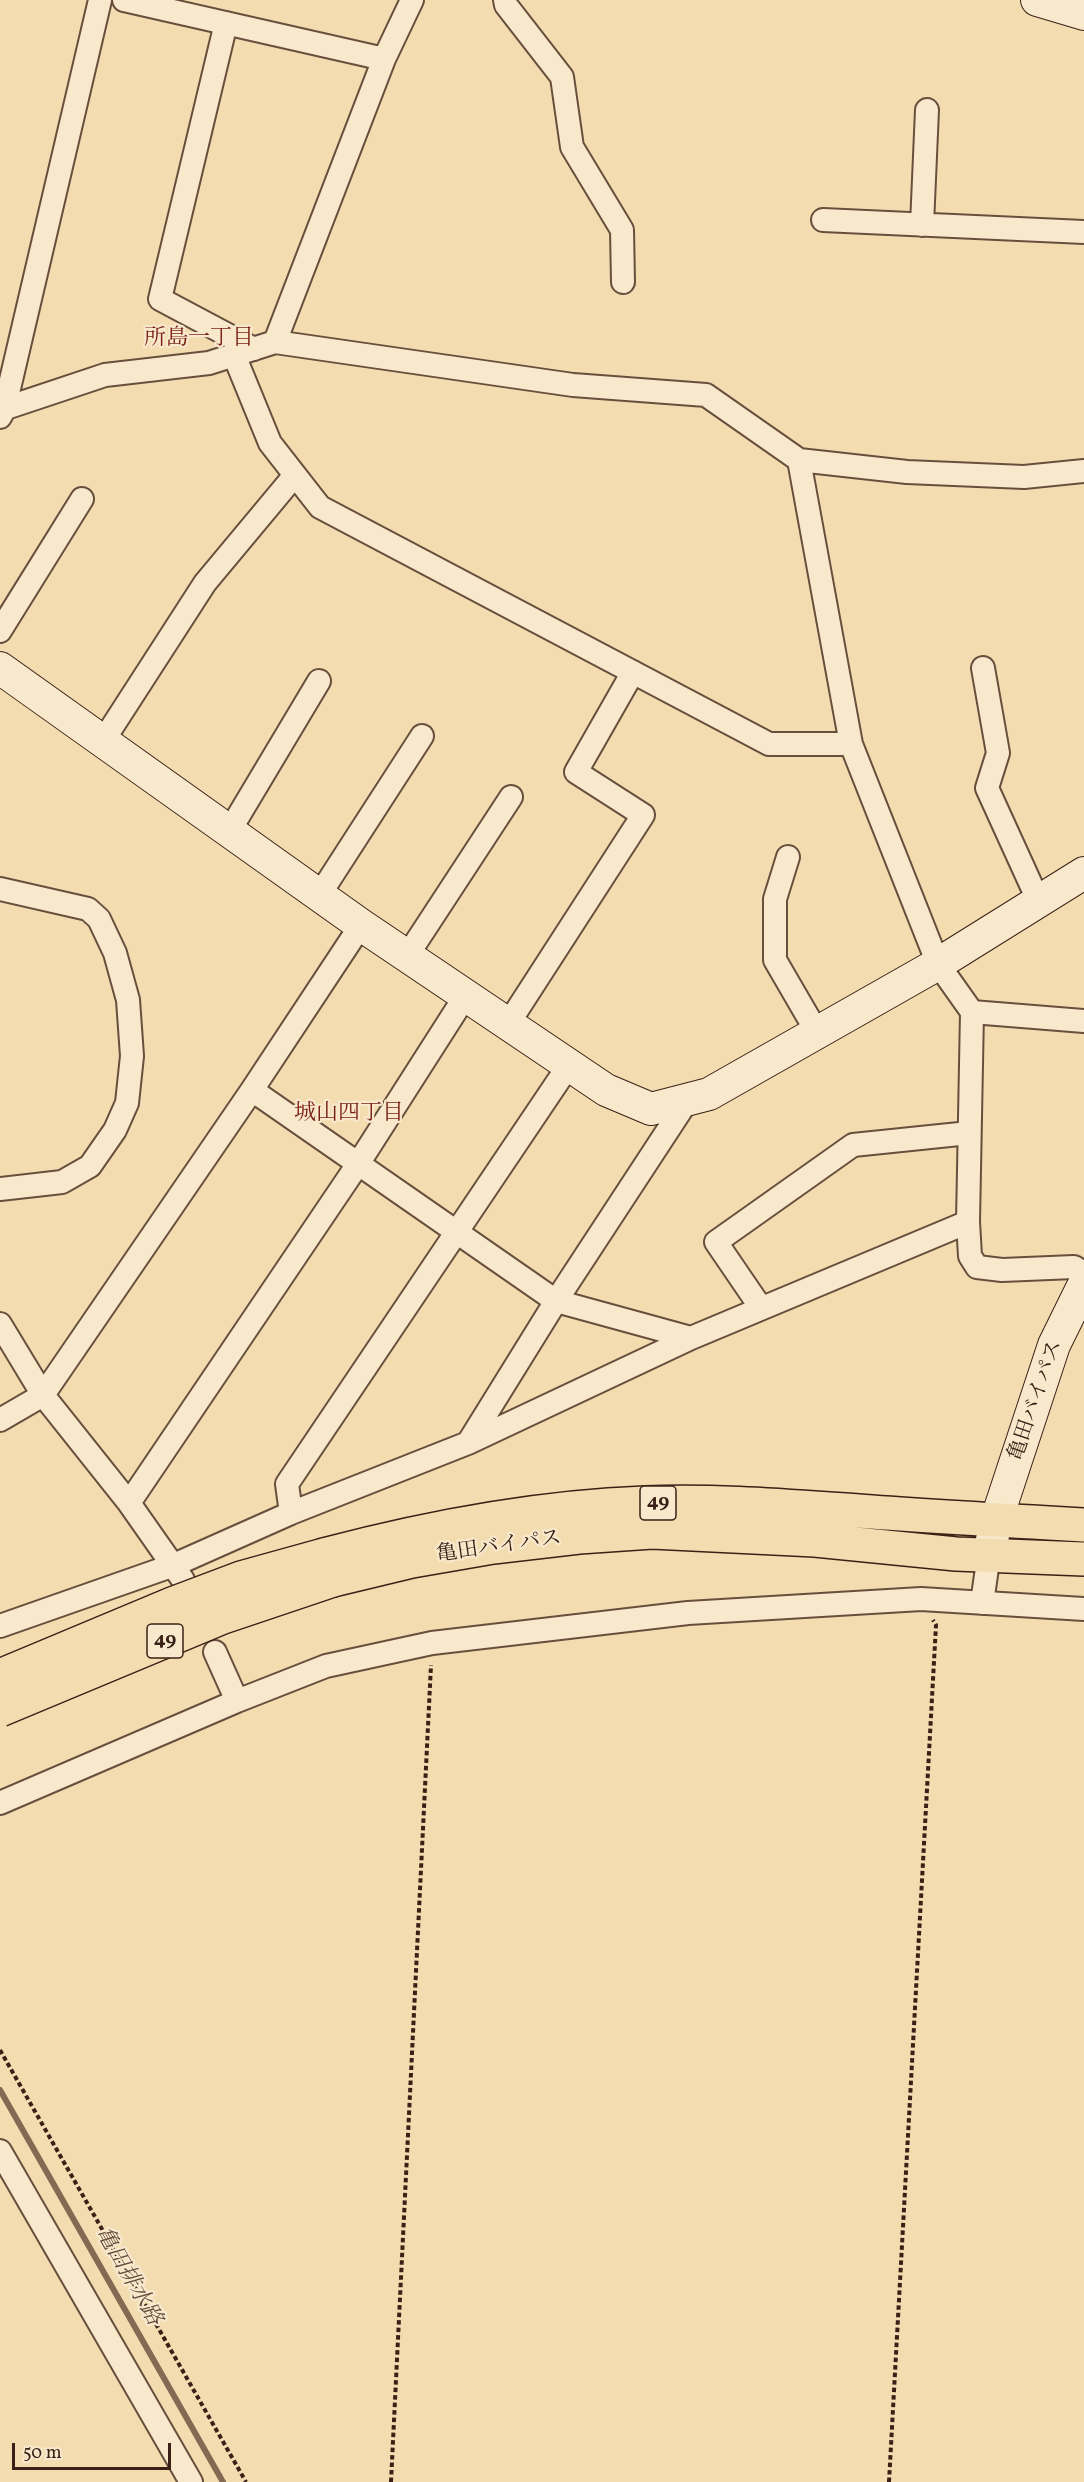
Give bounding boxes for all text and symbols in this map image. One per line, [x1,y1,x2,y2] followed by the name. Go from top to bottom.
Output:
[144,327,254,353] district label: 所島一丁目
[294,1102,404,1128] district label: 城山四丁目
[1005,1337,1069,1465] street label: 亀田バイパス
[640,1486,676,1520] road number: 49
[435,1527,563,1569] street label: 亀田バイパス
[147,1624,183,1658] road number: 49
[88,2223,166,2331] water label: 亀田排水路
[15,2431,174,2469] scale bar
[23,2441,62,2466] text: 50 m

